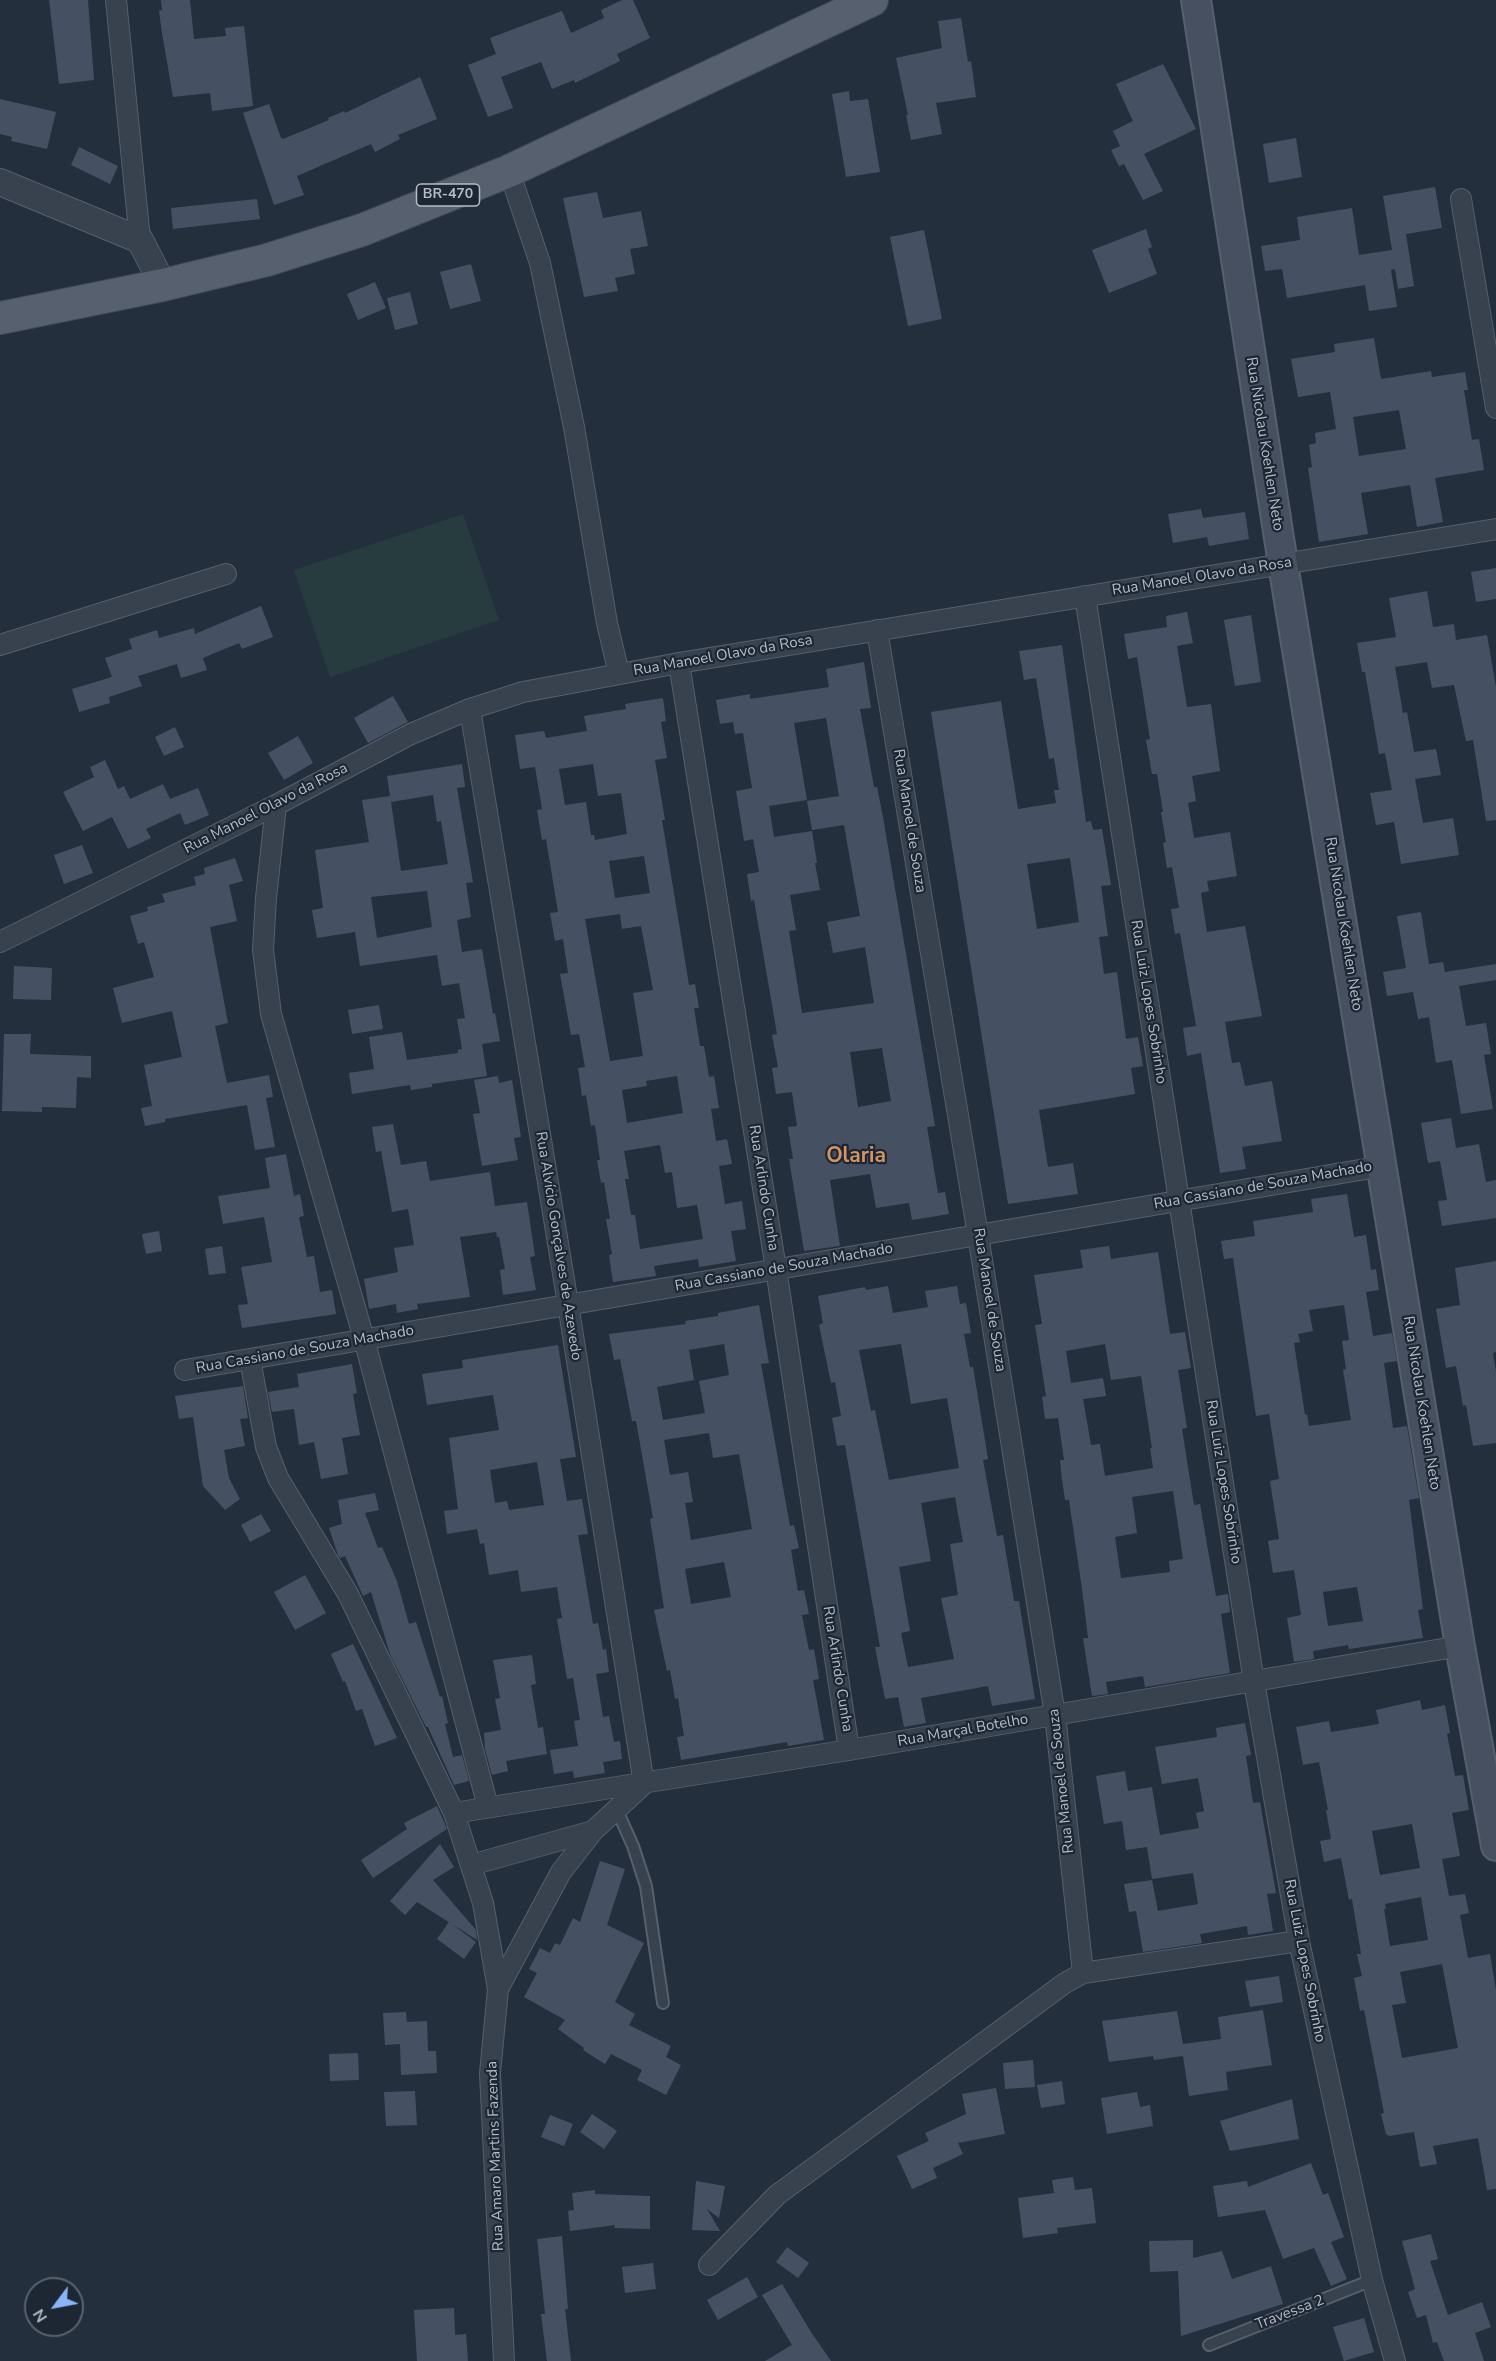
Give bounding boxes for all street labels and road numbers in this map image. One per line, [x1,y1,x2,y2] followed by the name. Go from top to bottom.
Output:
[416,184,480,206] road number: BR-470
[1241,356,1287,532] street label: Rua Nicolau Koehlen Neto
[1111,554,1293,600] street label: Rua Manoel Olavo da Rosa
[632,631,814,681] street label: Rua Manoel Olavo da Rosa
[889,748,929,894] street label: Rua Manoel de Souza
[181,760,351,858] street label: Rua Manoel Olavo da Rosa
[1320,836,1366,1012] street label: Rua Nicolau Koehlen Neto
[1126,919,1170,1085] street label: Rua Luiz Lopes Sobrinho
[744,1124,782,1252] street label: Rua Arlindo Cunha
[531,1130,585,1362] street label: Rua Alvício Gonçalves de Azevedo
[1153,1158,1373,1214] street label: Rua Cassiano de Souza Machado
[969,1227,1009,1373] street label: Rua Manoel de Souza
[674,1240,894,1296] street label: Rua Cassiano de Souza Machado
[1398,1315,1444,1491] street label: Rua Nicolau Koehlen Neto
[195,1322,415,1378] street label: Rua Cassiano de Souza Machado
[1201,1399,1245,1565] street label: Rua Luiz Lopes Sobrinho
[818,1605,856,1733] street label: Rua Arlindo Cunha
[1045,1708,1079,1854] street label: Rua Manoel de Souza
[896,1711,1030,1751] street label: Rua Marçal Botelho
[1279,1878,1329,2044] street label: Rua Luiz Lopes Sobrinho
[484,2061,508,2251] street label: Rua Amaro Martins Fazenda
[1253,2292,1327,2334] street label: Travessa 2

